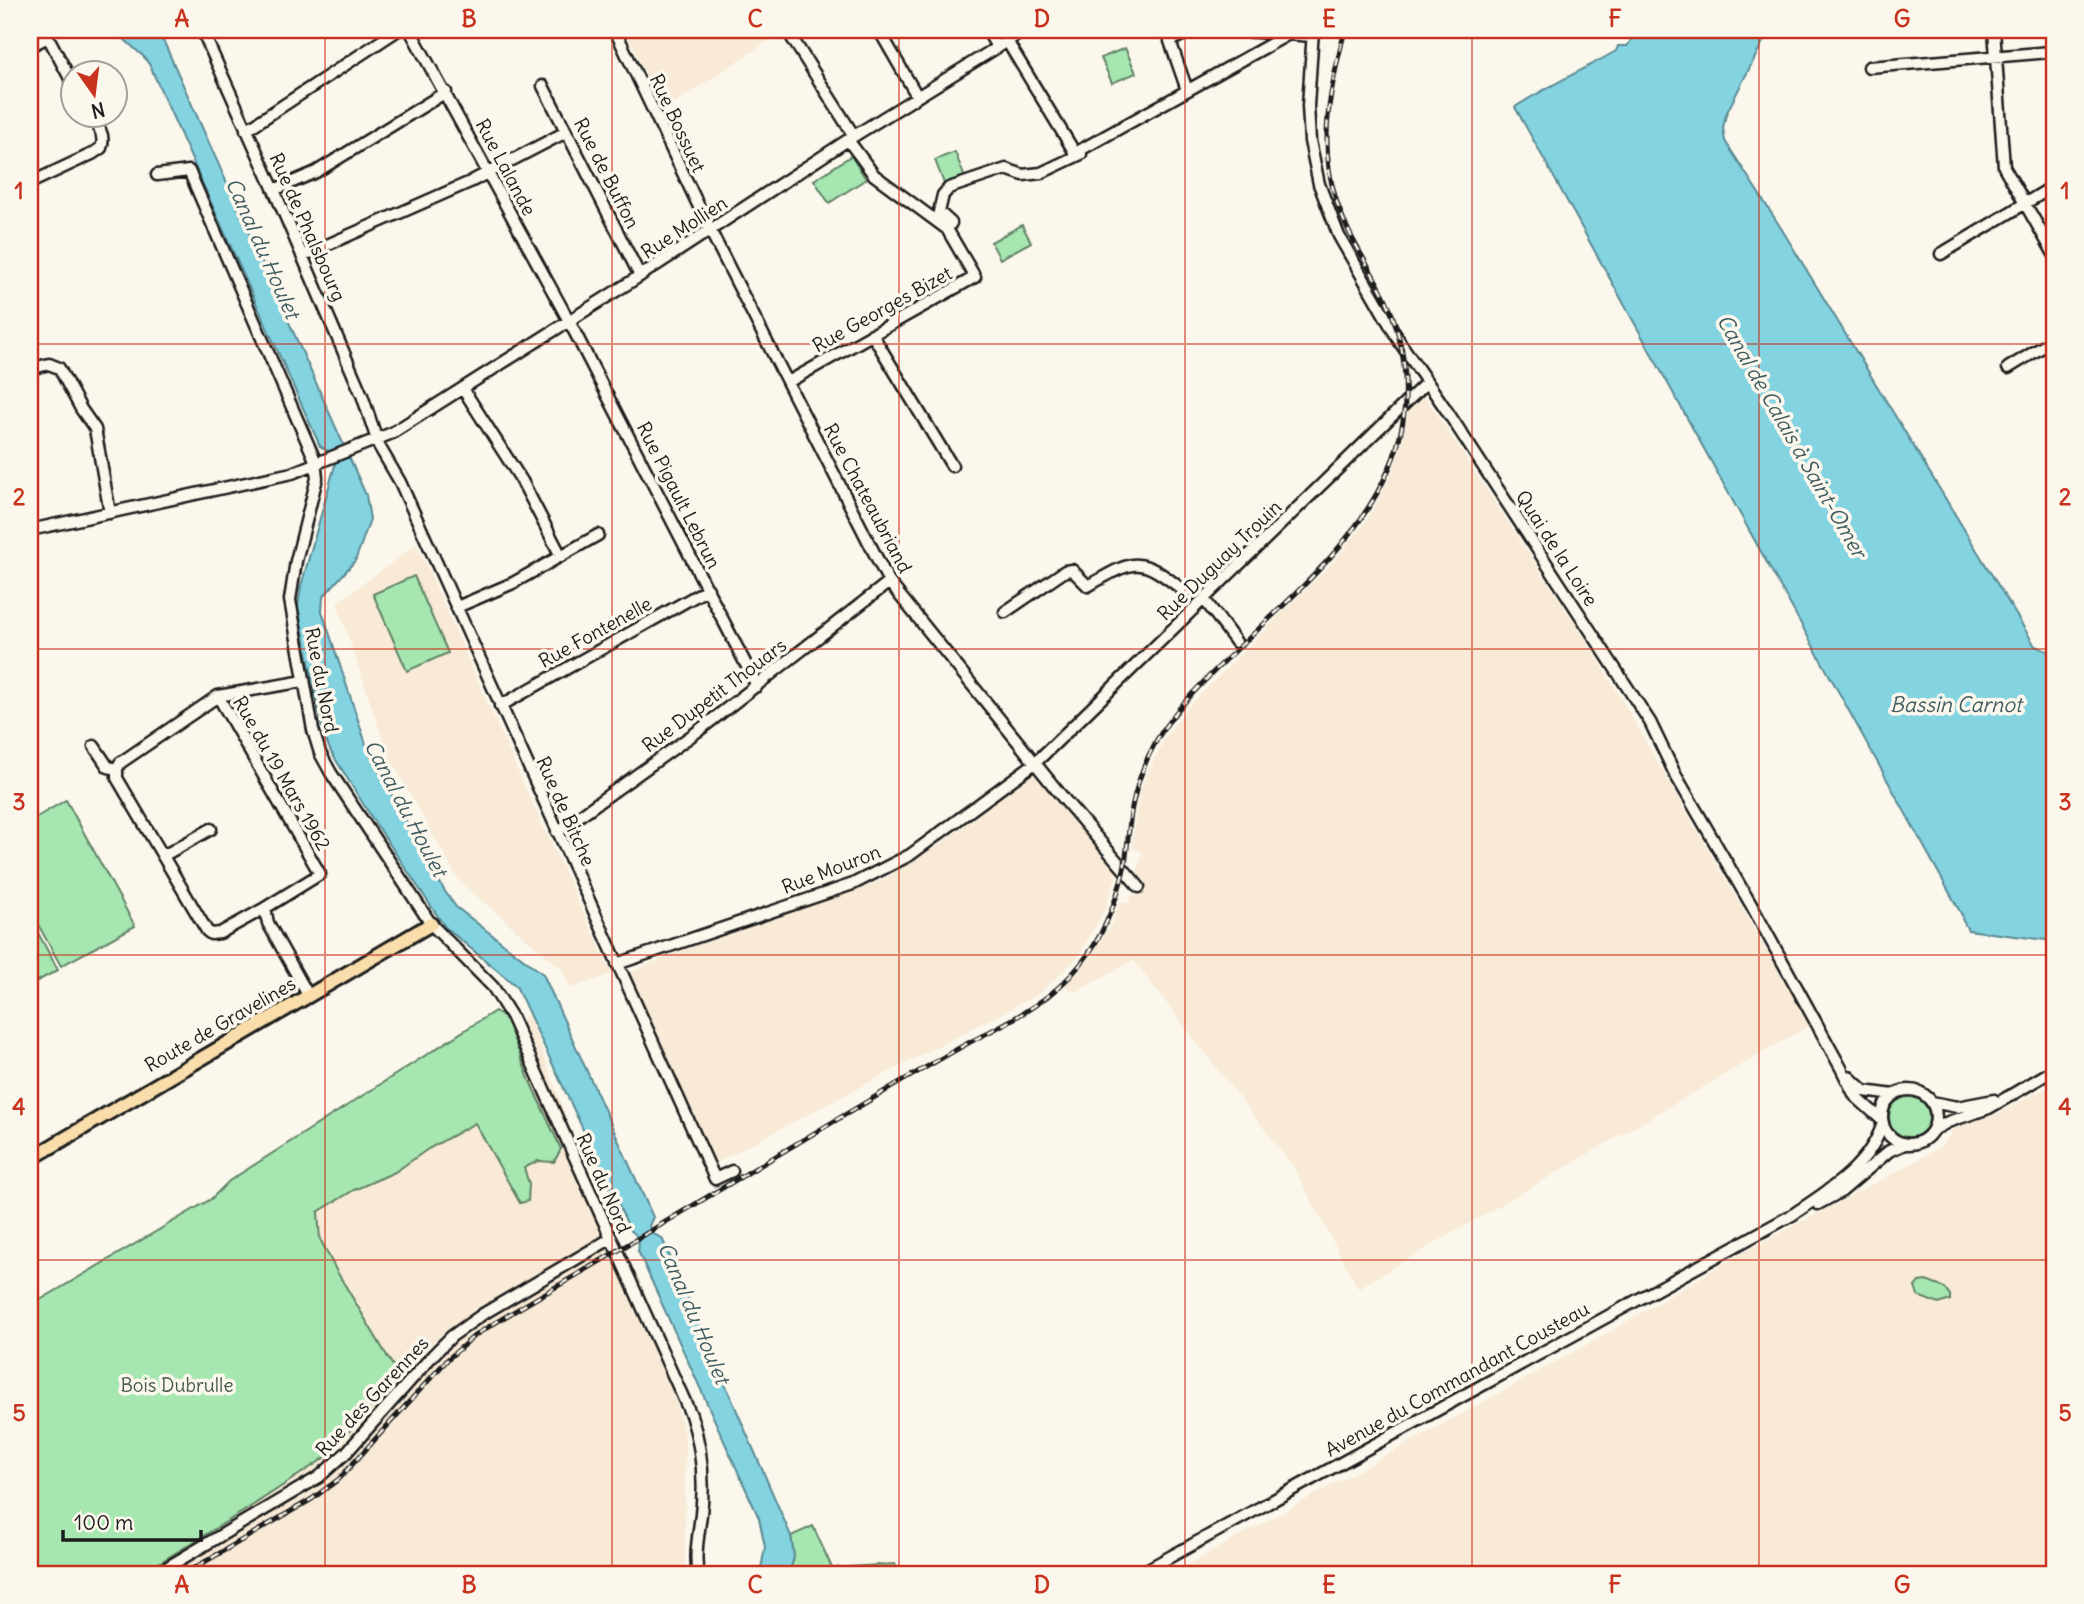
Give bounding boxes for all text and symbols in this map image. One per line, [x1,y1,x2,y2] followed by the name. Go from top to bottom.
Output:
[175,4,190,33] text: A
[461,4,477,33] text: B
[747,4,763,33] text: C
[1034,4,1050,33] text: D
[1322,4,1336,33] text: E
[1608,4,1622,33] text: F
[1894,4,1910,33] text: G
[60,60,130,130] north arrow
[645,70,711,176] street label: Rue Bossuet
[89,97,107,124] text: N
[470,114,542,220] street label: Rue Lalande
[569,114,645,232] street label: Rue de Buffon
[264,149,352,305] street label: Rue de Phalsbourg
[220,173,307,325] water label: Canal du Houlet
[14,176,24,205] text: 1
[2060,176,2070,205] text: 1
[637,190,731,264] street label: Rue Mollien
[808,261,956,357] street label: Rue Georges Bizet
[1711,309,1874,565] water label: Canal de Calais à Saint-Omer
[632,418,726,572] street label: Rue Pigault Lebrun
[818,419,918,577] street label: Rue Chateaubriand
[13,482,26,511] text: 2
[2059,482,2072,511] text: 2
[1511,486,1603,610] street label: Quai de la Loire
[1152,495,1286,625] street label: Rue Duguay Trouin
[534,591,656,673] street label: Rue Fontenelle
[300,625,344,735] street label: Rue du Nord
[637,633,791,757] street label: Rue Dupetit Thouars
[228,691,336,855] street label: Rue du 19 Mars 1962
[1890,691,2025,718] water label: Bassin Carnot
[359,735,455,884] water label: Canal du Houlet
[531,752,601,870] street label: Rue de Bitche
[12,787,26,816] text: 3
[2058,787,2072,816] text: 3
[778,839,884,899] street label: Rue Mouron
[140,971,300,1077] street label: Route de Gravelines
[12,1092,26,1121] text: 4
[2058,1092,2072,1121] text: 4
[571,1129,637,1237] street label: Rue du Nord
[652,1238,737,1391] water label: Canal du Houlet
[1321,1296,1593,1462] street label: Avenue du Commandant Cousteau
[310,1331,434,1461] street label: Rue des Garennes
[120,1373,234,1397] park label: Bois Dubrulle
[12,1398,26,1427] text: 5
[2058,1398,2072,1427] text: 5
[63,1499,201,1543] scale bar
[74,1509,133,1536] text: 100 m
[175,1570,190,1599] text: A
[461,1570,477,1599] text: B
[747,1570,763,1599] text: C
[1034,1570,1050,1599] text: D
[1322,1570,1336,1599] text: E
[1608,1570,1622,1599] text: F
[1894,1570,1910,1599] text: G

